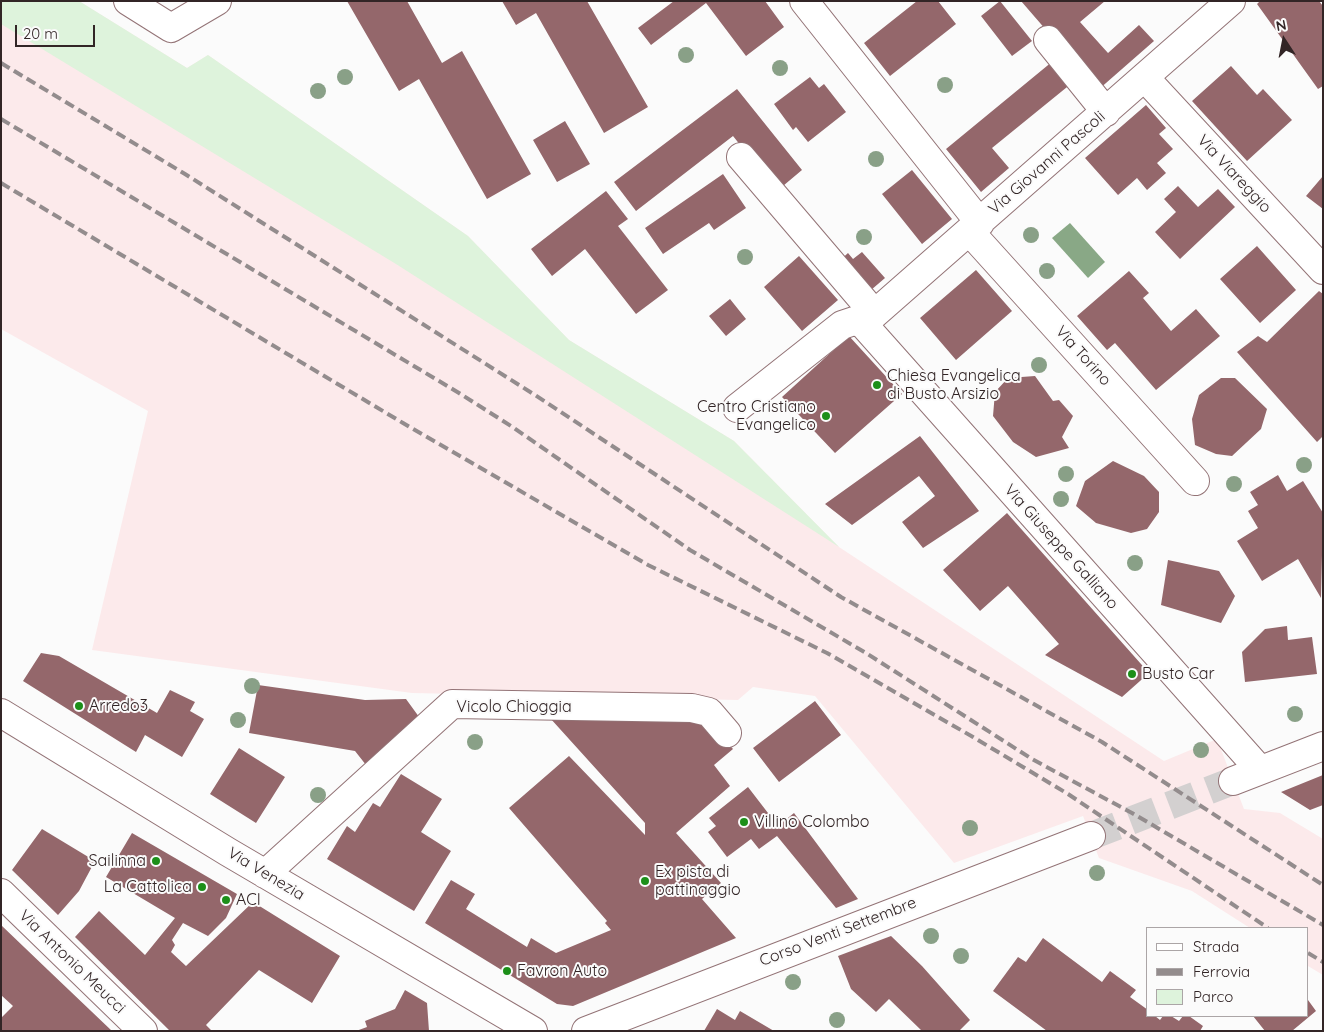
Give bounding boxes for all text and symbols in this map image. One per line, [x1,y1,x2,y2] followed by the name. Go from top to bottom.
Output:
[18,15,98,47] scale bar
[1259,15,1309,65] north arrow
[1274,15,1288,35] text: N
[23,24,58,43] text: 20 m
[985,107,1109,219] street label: Via Giovanni Pascoli
[1193,131,1275,217] street label: Via Viareggio
[1051,322,1115,390] street label: Via Torino
[887,366,1021,404] place label: Chiesa Evangelica di Busto Arsizio
[871,379,883,391] marker: Chiesa Evangelica di Busto Arsizio
[697,397,816,435] place label: Centro Cristiano Evangelico
[820,410,832,422] marker: Centro Cristiano Evangelico
[1000,481,1122,613] street label: Via Giuseppe Galliano
[1142,664,1215,684] place label: Busto Car
[1126,668,1138,680] marker: Busto Car
[89,696,148,716] place label: Arredo3
[456,697,572,717] street label: Vicolo Chioggia
[73,700,85,712] marker: Arredo3
[754,812,869,832] place label: Villino Colombo
[738,816,750,828] marker: Villino Colombo
[224,843,308,905] street label: Via Venezia
[89,851,146,871] place label: Sailinna
[150,855,162,867] marker: Sailinna
[655,862,741,900] place label: Ex pista di pattinaggio
[639,875,651,887] marker: Ex pista di pattinaggio
[104,877,192,897] place label: La Cattolica
[196,881,208,893] marker: La Cattolica
[236,890,261,910] place label: ACI
[757,893,919,971] street label: Corso Venti Settembre
[220,894,232,906] marker: ACI
[15,906,129,1018] street label: Via Antonio Meucci
[1146,927,1309,1017] legend
[1193,937,1239,956] text: Strada
[517,961,607,981] place label: Favron Auto
[1193,962,1250,981] text: Ferrovia
[501,965,513,977] marker: Favron Auto
[1193,987,1233,1006] text: Parco

